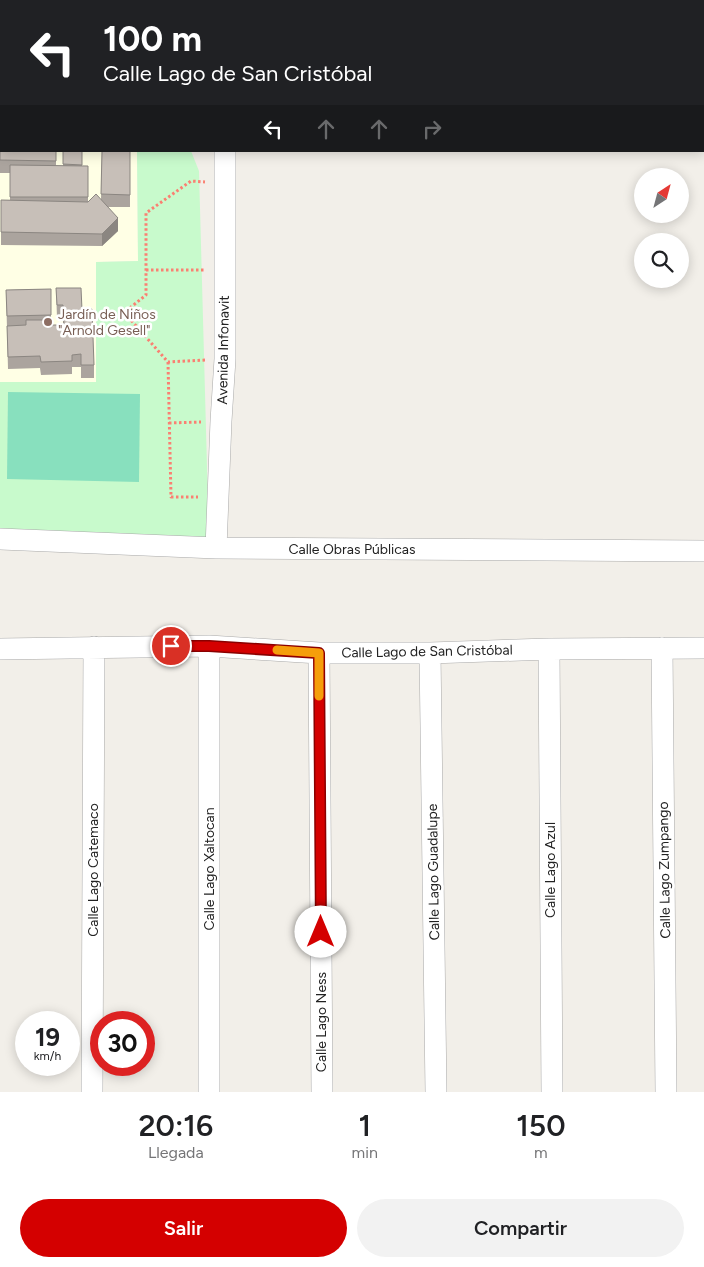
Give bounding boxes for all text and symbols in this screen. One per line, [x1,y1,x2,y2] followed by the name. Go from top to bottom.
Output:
[103,18,202,60] text: 100 m
[20,20,85,85] icon: left
[103,60,372,87] text: Calle Lago de San Cristóbal
[259,115,287,143] icon: left
[312,115,340,143] icon: ahead
[365,115,393,143] icon: ahead
[418,115,446,143] icon: right
[634,168,689,222] north arrow
[634,168,689,288] map controls
[634,233,689,288] button: search
[214,295,233,405] street label: Avenida Infonavit
[58,306,156,339] place label: Jardín de Niños "Arnold Gesell"
[42,316,54,328] marker: Jardín de Niños "Arnold Gesell"
[288,541,416,558] street label: Calle Obras Públicas
[150,625,192,667] pin
[157,632,185,660] icon: arrive
[341,642,513,661] street label: Calle Lago de San Cristóbal
[655,801,674,939] street label: Calle Lago Zumpango
[85,803,102,937] street label: Calle Lago Catemaco
[424,803,443,940] street label: Calle Lago Guadalupe
[201,807,218,931] street label: Calle Lago Xaltocan
[542,822,559,918] street label: Calle Lago Azul
[294,905,346,957] position arrow
[313,972,330,1072] street label: Calle Lago Ness
[90,1011,155,1076] speed limit sign: 30
[35,1022,60,1052] text: 19
[34,1049,61,1063] text: km/h
[138,1107,213,1144] text: 20:16
[358,1107,371,1144] text: 1
[516,1107,566,1144] text: 150
[148,1143,204,1162] text: Llegada
[352,1143,378,1162] text: min
[534,1143,548,1162] text: m
[20,1199,347,1257] button: Salir
[357,1199,684,1257] button: Compartir

